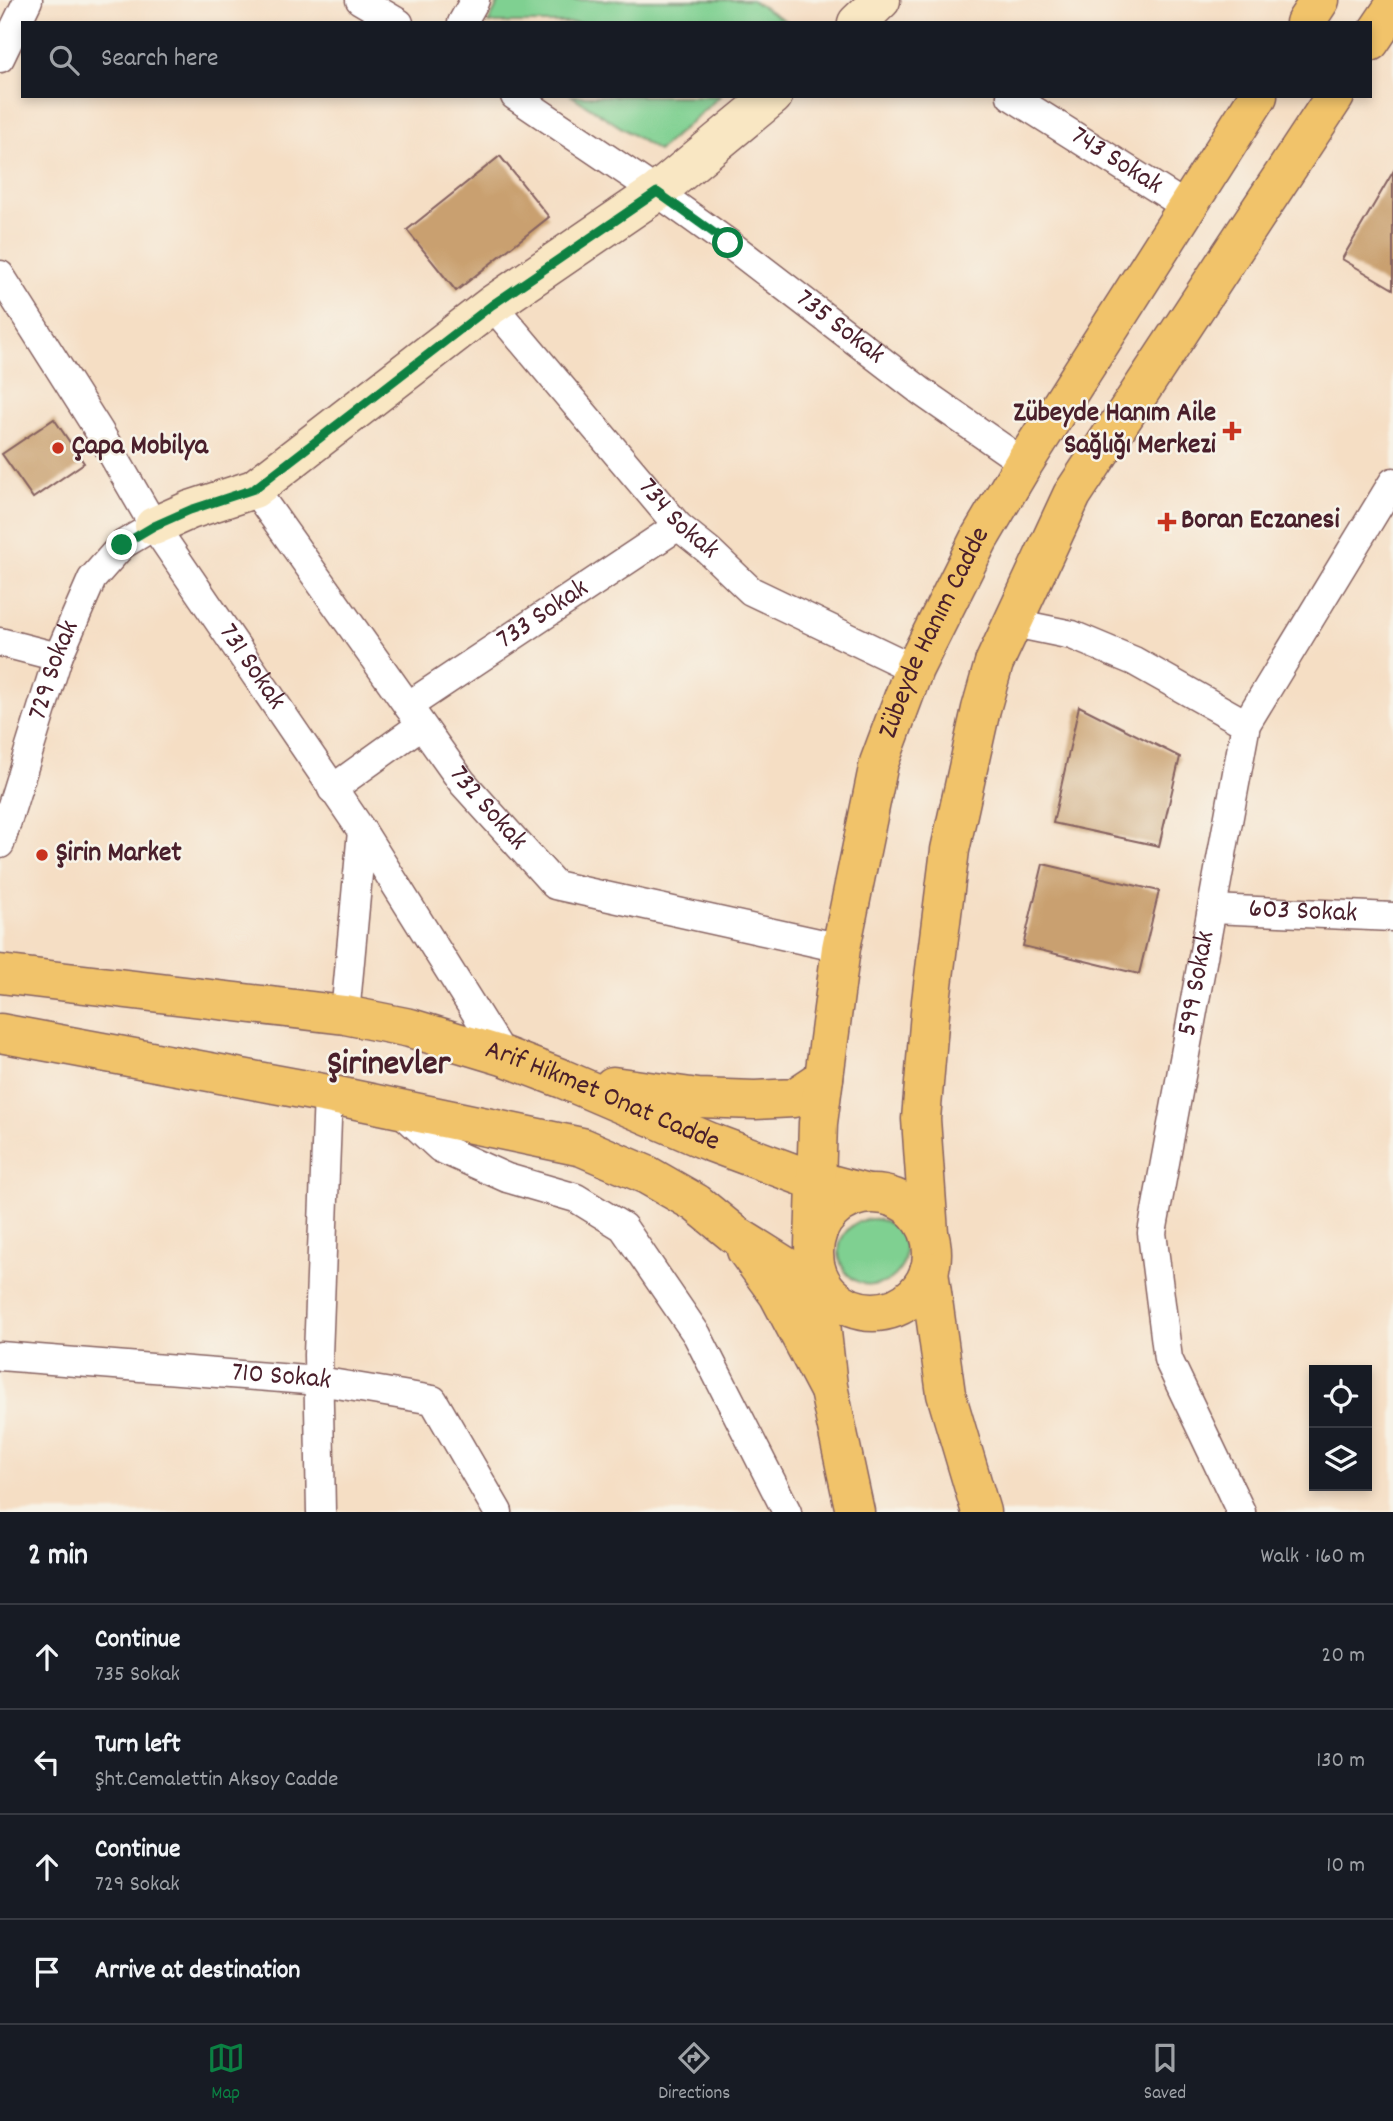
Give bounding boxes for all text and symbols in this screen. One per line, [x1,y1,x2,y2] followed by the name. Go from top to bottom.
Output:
[21,21,1372,98] search box
[45,41,83,79] icon: search
[101,41,219,78] text: Search here
[1062,118,1170,206] street label: 743 Sokak
[712,227,743,258] route start
[786,281,892,376] street label: 735 Sokak
[1013,395,1216,467] place label: Zübeyde Hanım Aile Sağlığı Merkezi
[1222,421,1242,441] marker: Zübeyde Hanım Aile Sağlığı Merkezi
[72,428,209,468] place label: Çapa Mobilya
[50,440,66,456] marker: Çapa Mobilya
[627,470,727,570] street label: 734 Sokak
[1181,502,1340,542] place label: Boran Eczanesi
[1159,514,1175,530] marker: Boran Eczanesi
[870,520,1002,745] street label: Zübeyde Hanım Cadde
[106,529,137,560] route end
[490,570,598,661] street label: 733 Sokak
[20,614,91,725] street label: 729 Sokak
[207,616,294,719] street label: 731 Sokak
[437,758,536,861] street label: 732 Sokak
[56,835,182,875] place label: Şirin Market
[34,847,50,863] marker: Şirin Market
[1248,891,1358,935] street label: 603 Sokak
[1169,928,1227,1039] street label: 599 Sokak
[480,1032,725,1164] street label: Arif Hikmet Onat Cadde
[327,1041,452,1091] district label: Şirinevler
[230,1354,334,1403] street label: 710 Sokak
[1309,1365,1372,1491] map controls
[1309,1365,1372,1428] button: locate
[1309,1428,1372,1491] button: layers
[28,1536,88,1579] text: 2 min
[1260,1541,1365,1574] text: Walk · 160 m
[95,1622,180,1659] text: Continue
[28,1638,66,1676] icon: ahead
[1321,1640,1365,1673] text: 20 m
[95,1659,180,1692] text: 735 Sokak
[95,1727,181,1764] text: Turn left
[28,1743,66,1781] icon: left
[1316,1745,1365,1778] text: 130 m
[95,1764,338,1797] text: Şht.Cemalettin Aksoy Cadde
[95,1832,180,1869] text: Continue
[28,1848,66,1886] icon: ahead
[1326,1850,1365,1883] text: 10 m
[95,1869,180,1902] text: 729 Sokak
[28,1953,66,1991] icon: arrive
[95,1953,300,1990] text: Arrive at destination
[207,2039,245,2108] tab: Map
[658,2039,730,2108] tab: Directions
[1144,2039,1186,2108] tab: Saved

